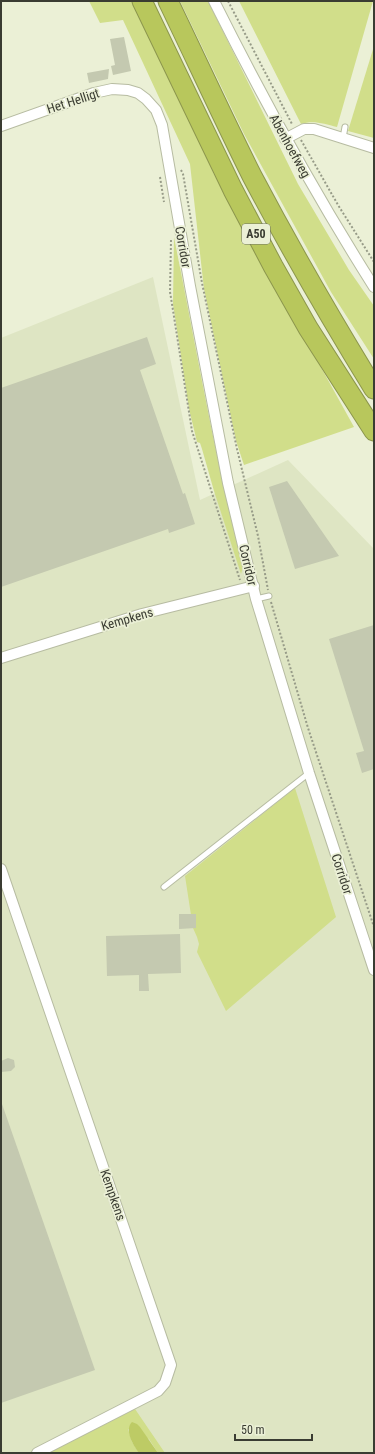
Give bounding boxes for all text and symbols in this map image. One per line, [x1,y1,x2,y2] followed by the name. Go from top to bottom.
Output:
[45,85,101,117] street label: Het Helligt
[266,112,314,180] street label: Abenhoefweg
[242,224,270,244] road number: A50
[172,225,194,269] street label: Corridor
[236,543,260,587] street label: Corridor
[99,604,155,634] street label: Kempkens
[328,852,356,896] street label: Corridor
[97,1167,129,1223] street label: Kempkens
[235,1416,312,1442] scale bar
[241,1423,265,1437] text: 50 m

